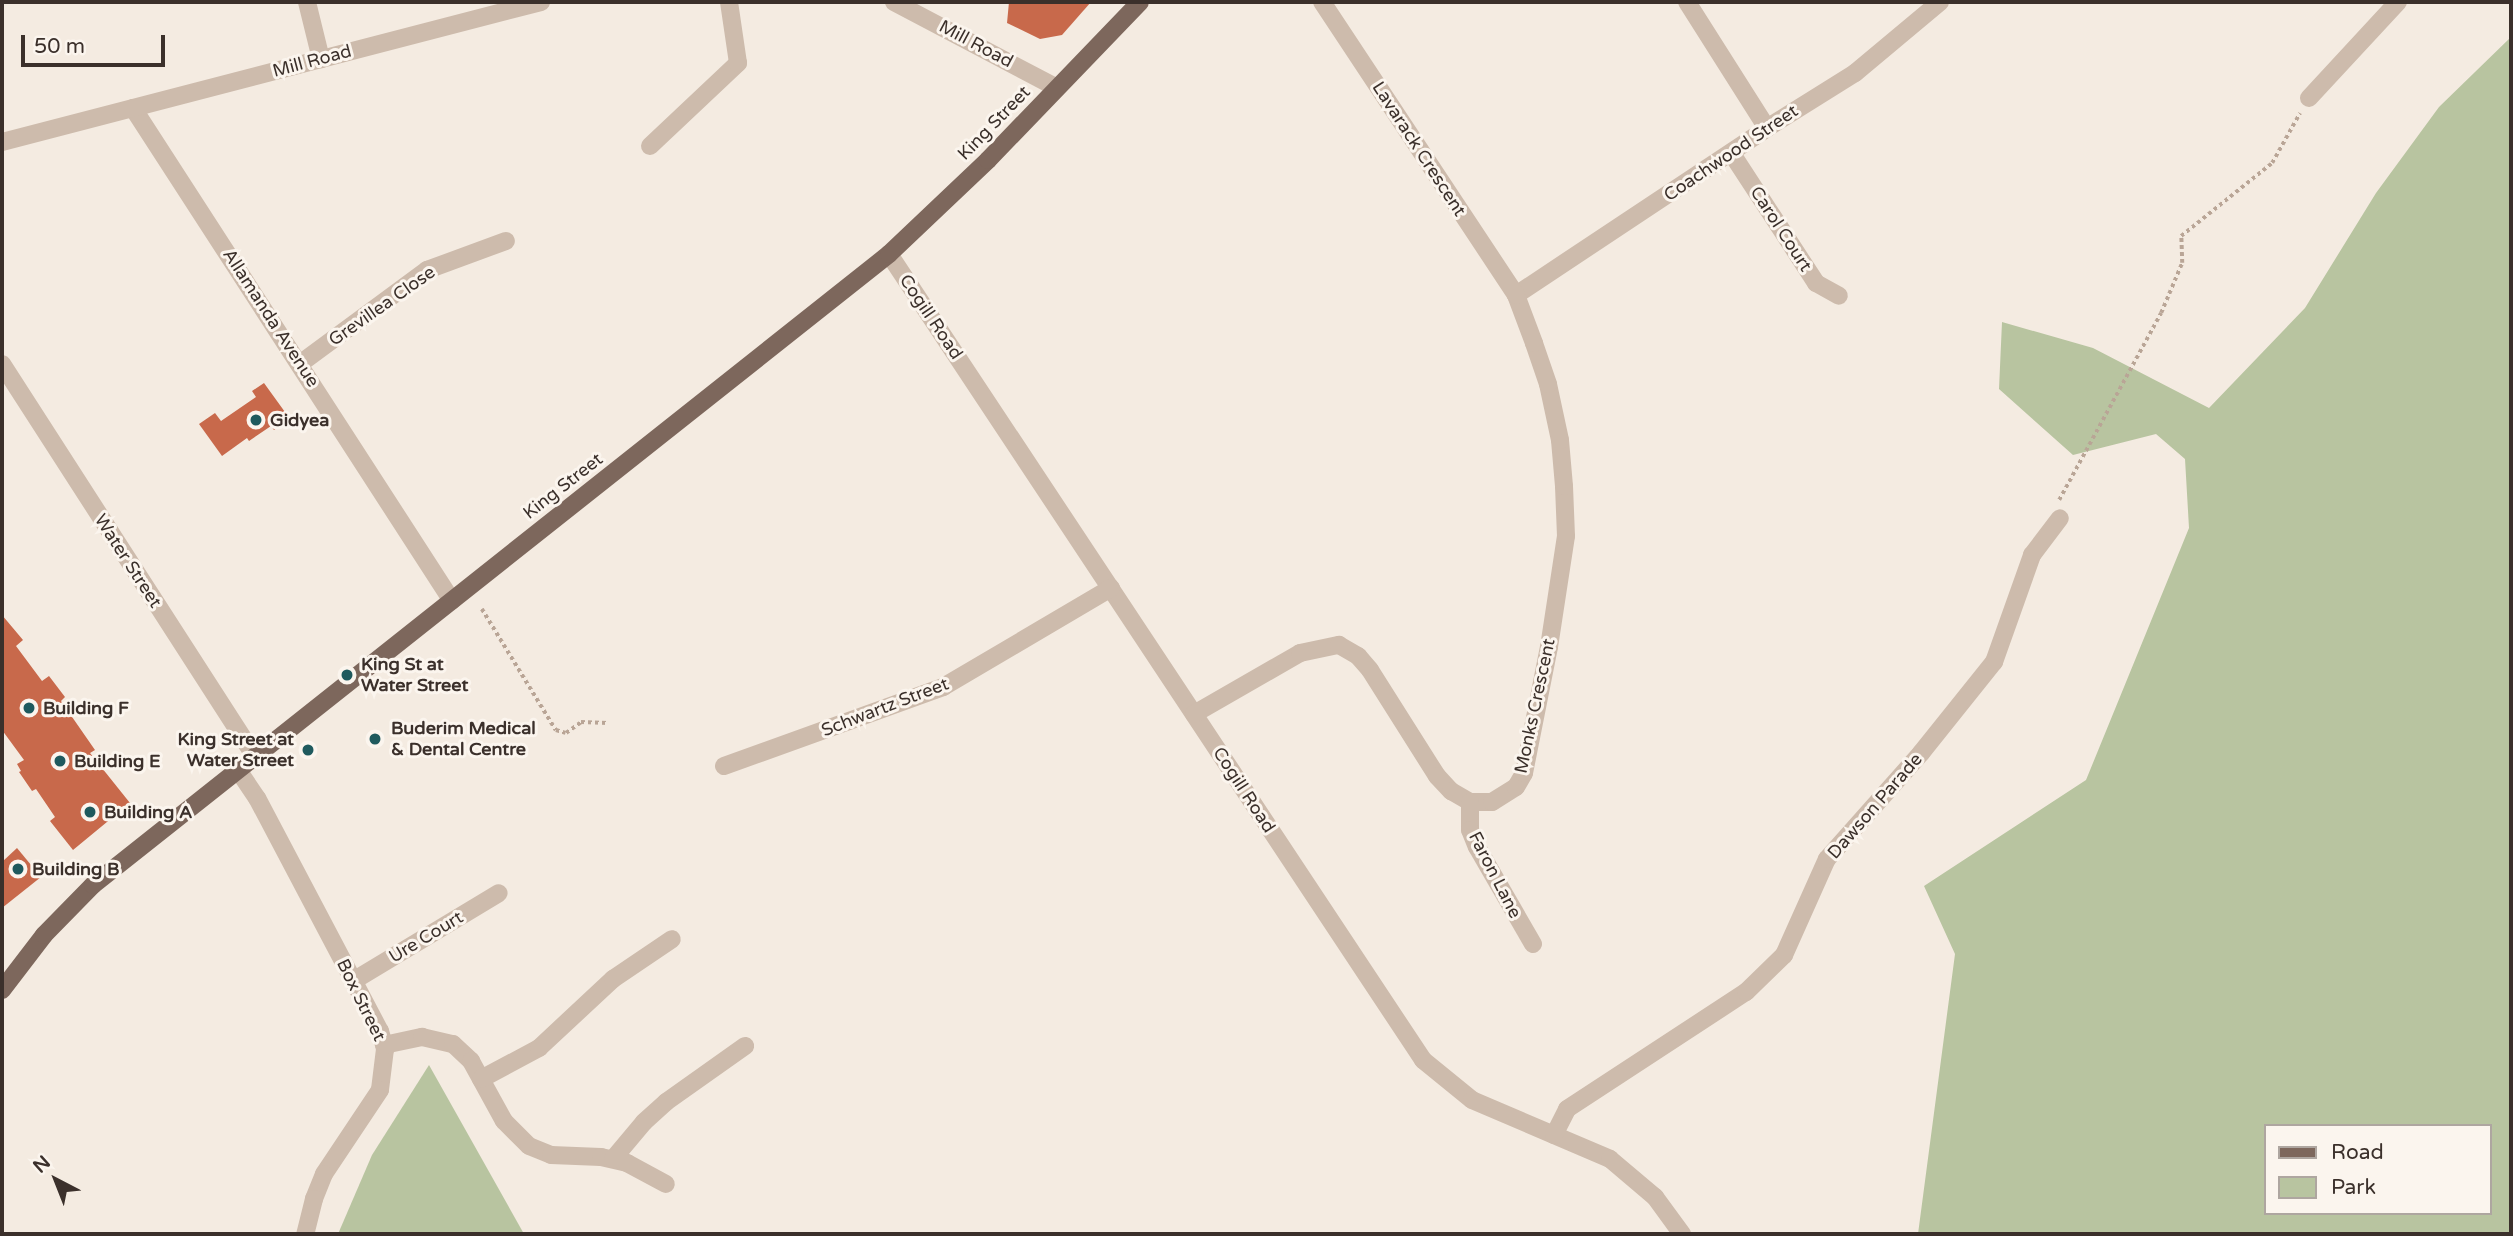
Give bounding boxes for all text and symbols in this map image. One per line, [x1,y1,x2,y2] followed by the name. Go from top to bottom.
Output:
[935,16,1017,72] street label: Mill Road
[24,21,168,65] scale bar
[34,34,85,59] text: 50 m
[270,40,354,82] street label: Mill Road
[1367,78,1471,220] street label: Lavarack Crescent
[953,81,1035,165] street label: King Street
[1660,100,1802,206] street label: Coachwood Street
[1745,182,1817,276] street label: Carol Court
[218,245,324,391] street label: Allamanda Avenue
[325,261,439,351] street label: Grevillea Close
[895,270,967,364] street label: Cogill Road
[270,409,329,431] place label: Gidyea
[248,412,264,428] marker: Gidyea
[519,448,607,524] street label: King Street
[90,510,166,612] street label: Water Street
[1510,637,1560,775] street label: Monks Crescent
[361,654,468,696] place label: King St at Water Street
[339,667,355,683] marker: King St at Water Street
[818,673,952,741] street label: Schwartz Street
[43,697,129,719] place label: Building F
[21,700,37,716] marker: Building F
[391,718,536,760] place label: Buderim Medical & Dental Centre
[178,729,294,772] place label: King Street at Water Street
[365,729,385,749] marker: Buderim Medical & Dental Centre
[300,742,316,758] marker: King Street at Water Street
[1208,743,1280,837] street label: Cogill Road
[1823,749,1927,863] street label: Dawson Parade
[74,750,161,772] place label: Building E
[52,753,68,769] marker: Building E
[104,801,193,823] place label: Building A
[82,804,98,820] marker: Building A
[1464,828,1526,922] street label: Faron Lane
[32,858,120,880] place label: Building B
[10,861,26,877] marker: Building B
[385,906,467,968] street label: Ure Court
[332,955,390,1045] street label: Box Street
[2264,1124,2492,1215] legend
[2331,1140,2384,1165] text: Road
[21,1145,91,1215] north arrow
[29,1151,55,1178] text: N
[2331,1175,2376,1200] text: Park

